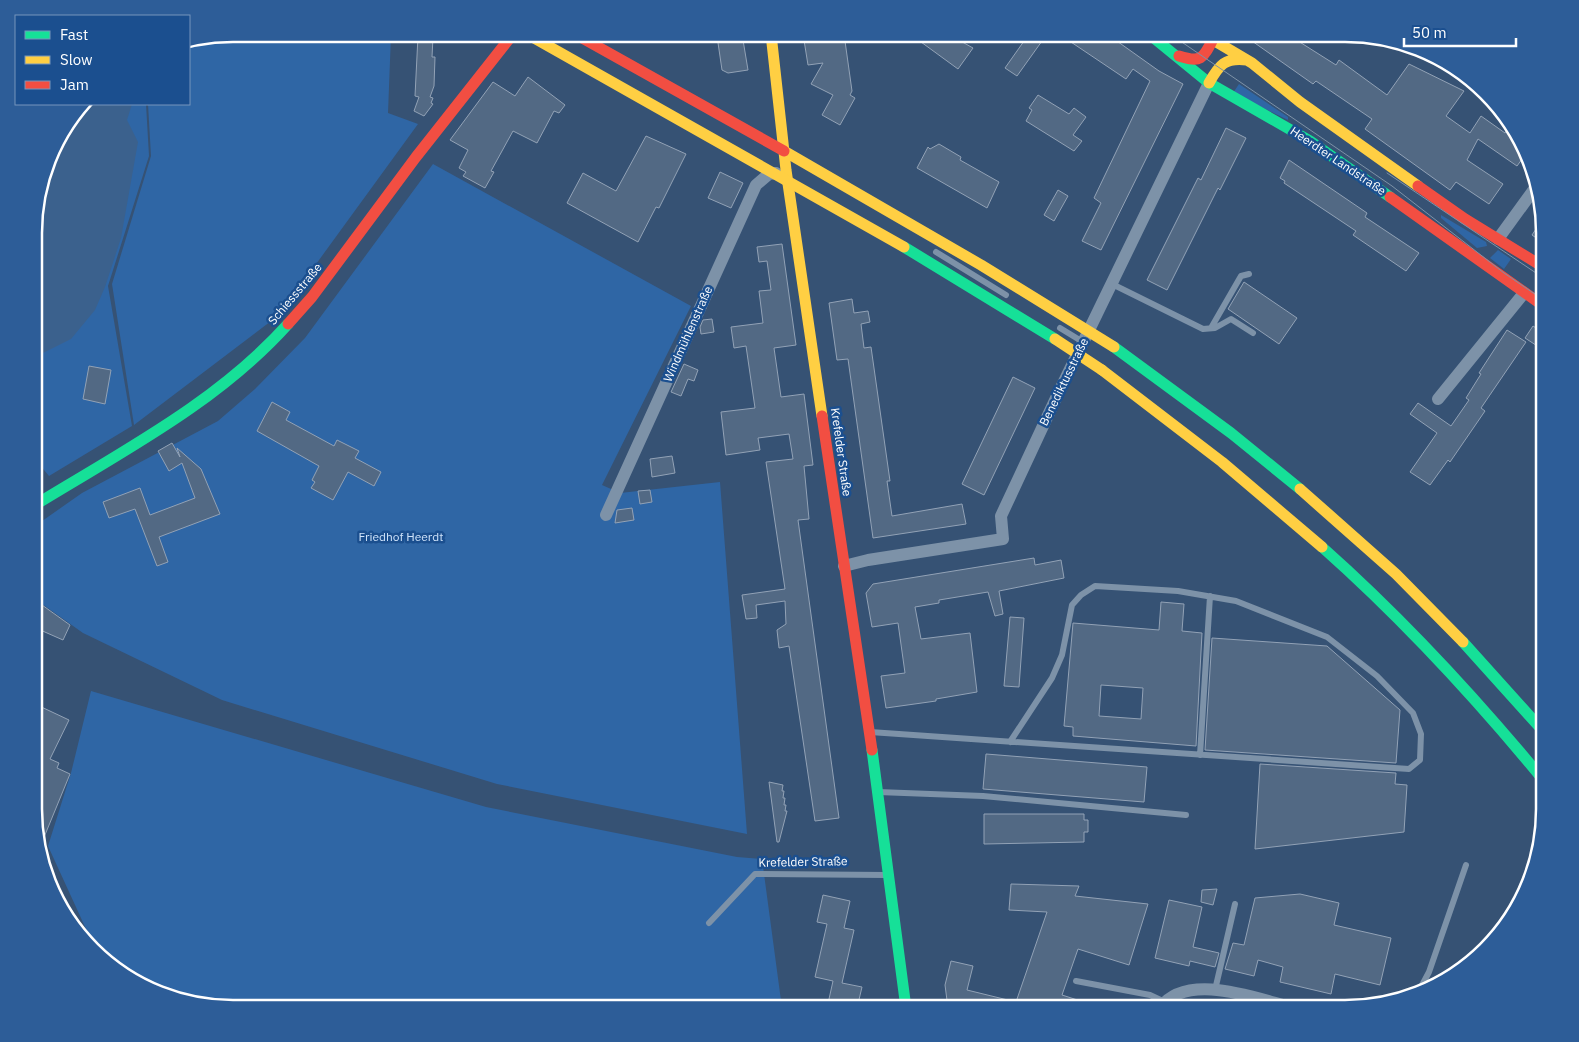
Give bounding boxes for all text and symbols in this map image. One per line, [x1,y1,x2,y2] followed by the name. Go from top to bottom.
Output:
[15,15,190,105] legend
[1404,15,1516,47] scale bar
[1412,23,1447,42] text: 50 m
[60,25,88,44] text: Fast
[60,50,93,69] text: Slow
[60,75,89,94] text: Jam
[1288,123,1389,198] street label: Heerdter Landstraße
[264,259,325,328] street label: Schiessstraße
[660,283,716,384] street label: Windmühlenstraße
[1036,335,1091,428] street label: Benediktusstraße
[828,407,855,497] street label: Krefelder Straße
[359,529,443,544] park label: Friedhof Heerdt
[758,853,848,870] street label: Krefelder Straße

